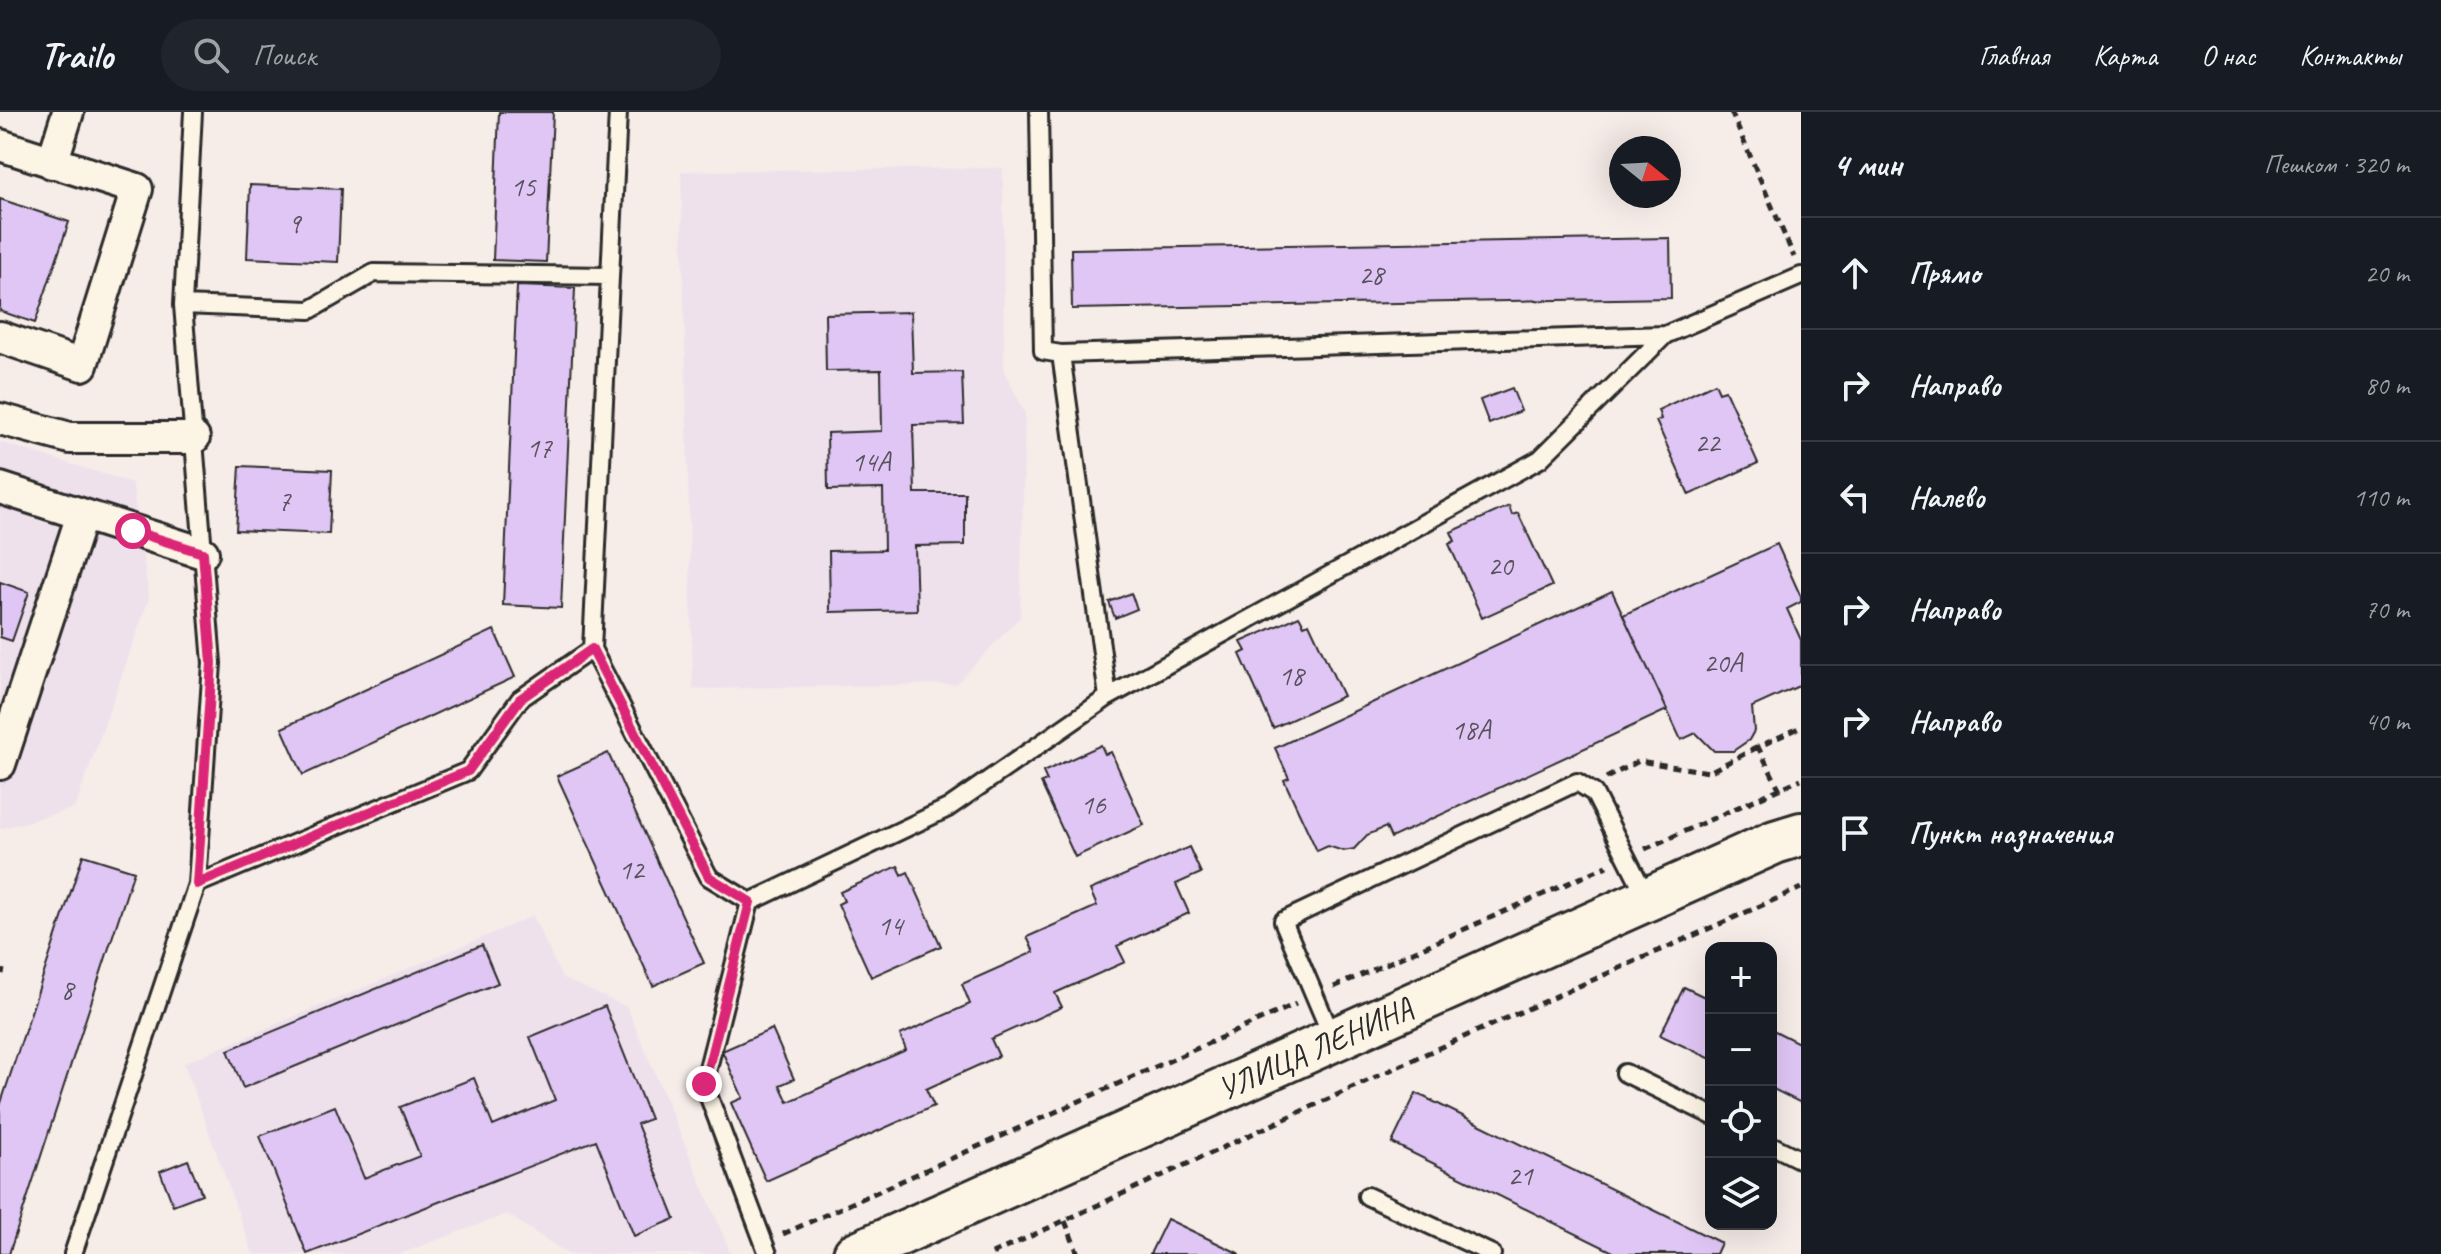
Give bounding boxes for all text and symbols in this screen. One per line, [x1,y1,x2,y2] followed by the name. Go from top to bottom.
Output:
[161,19,721,91] search box
[40,32,113,79] text: Trailo
[189,33,233,77] icon: search
[253,36,316,74] text: Поиск
[1979,38,2049,73] text: Главная
[2093,38,2157,73] text: Карта
[2201,38,2255,73] text: О нас
[2299,38,2401,73] text: Контакты
[1609,136,1681,208] north arrow
[1833,143,1902,186] text: 4 мин
[2264,148,2409,181] text: Пешком · 320 m
[510,169,537,204] house number: 15
[288,206,303,241] house number: 9
[1833,251,1877,295] icon: ahead
[1909,254,1980,292] text: Прямо
[1358,257,1386,292] house number: 28
[2365,257,2409,290] text: 20 m
[1833,363,1877,407] icon: right
[1909,366,2001,404] text: Направо
[2365,369,2409,402] text: 80 m
[1694,425,1722,460] house number: 22
[526,430,553,465] house number: 17
[851,444,893,479] house number: 14А
[1833,475,1877,519] icon: left
[1909,478,1985,516] text: Налево
[2353,481,2409,514] text: 110 m
[278,483,292,518] house number: 7
[115,513,151,549] route start
[1487,548,1515,583] house number: 20
[1833,587,1877,631] icon: right
[1909,590,2001,628] text: Направо
[2365,593,2409,626] text: 70 m
[1703,645,1745,680] house number: 20А
[1278,658,1306,693] house number: 18
[1833,699,1877,743] icon: right
[1909,702,2001,740] text: Направо
[2365,705,2409,738] text: 40 m
[1451,712,1493,747] house number: 18А
[1080,787,1107,822] house number: 16
[1833,811,1877,855] icon: arrive
[1909,814,2112,852] text: Пункт назначения
[618,852,646,887] house number: 12
[877,908,905,943] house number: 14
[1705,942,1777,1230] map controls
[1705,942,1777,1014] button: +
[61,972,76,1007] house number: 8
[1211,987,1420,1110] street label: УЛИЦА ЛЕНИНА
[1705,1014,1777,1086] button: −
[686,1066,722,1102] route end
[1705,1086,1777,1158] button: locate
[1507,1158,1534,1193] house number: 21
[1705,1158,1777,1230] button: layers

